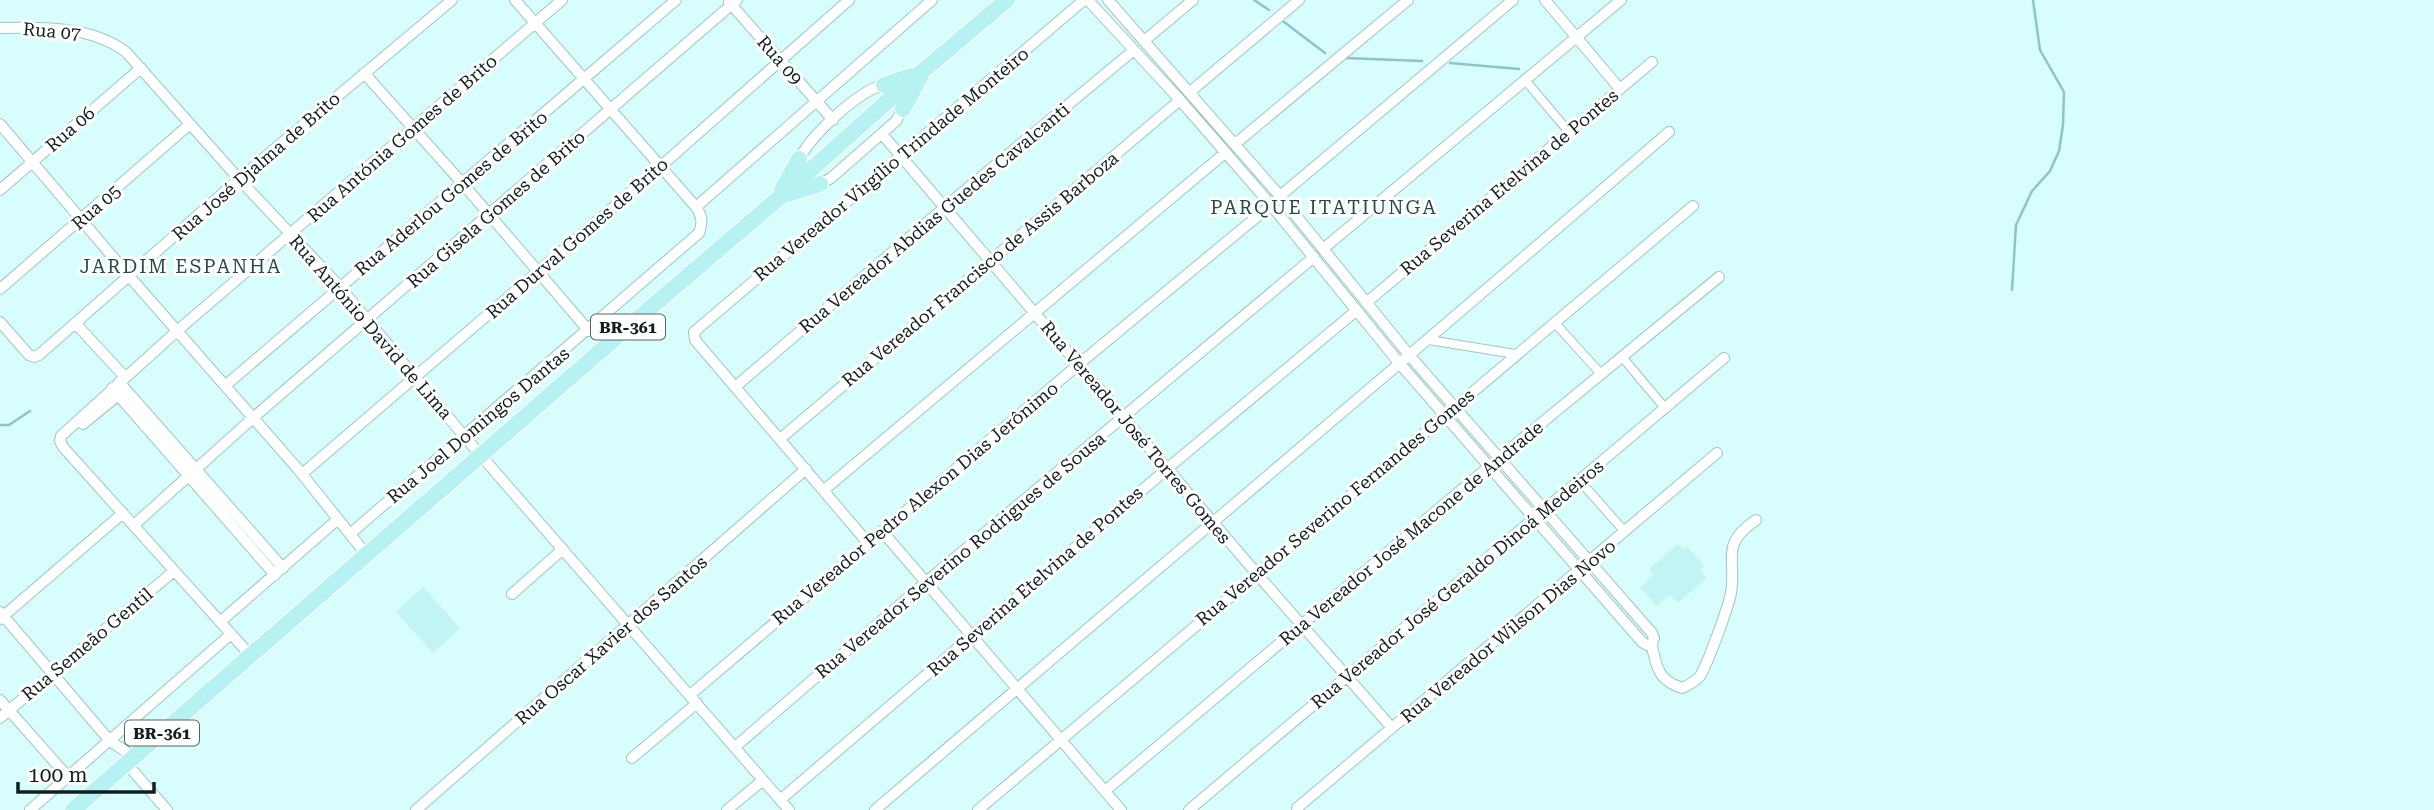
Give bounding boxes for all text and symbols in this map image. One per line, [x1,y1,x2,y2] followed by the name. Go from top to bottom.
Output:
[22,18,82,44] street label: Rua 07
[753,31,807,89] street label: Rua 09
[749,43,1033,285] street label: Rua Vereador Virgílio Trindade Monteiro
[303,50,501,226] street label: Rua Antónia Gomes de Brito
[1396,85,1622,279] street label: Rua Severina Etelvina de Pontes
[168,87,344,245] street label: Rua José Djalma de Brito
[795,98,1074,337] street label: Rua Vereador Abdias Guedes Cavalcanti
[41,102,99,156] street label: Rua 06
[350,106,552,280] street label: Rua Aderlou Gomes de Brito
[403,126,589,292] street label: Rua Gisela Gomes de Brito
[838,147,1123,391] street label: Rua Vereador Francisco de Assis Barboza
[482,153,672,323] street label: Rua Durval Gomes de Brito
[67,180,125,234] street label: Rua 05
[1210,196,1438,219] district label: PARQUE ITATIUNGA
[285,231,457,423] street label: Rua António David de Lima
[80,255,282,278] district label: JARDIM ESPANHA
[591,314,665,340] road number: BR-361
[1037,316,1235,548] street label: Rua Vereador José Torres Gomes
[383,343,573,507] street label: Rua Joel Domingos Dantas
[768,377,1062,629] street label: Rua Vereador Pedro Alexon Dias Jerônimo
[1192,384,1478,630] street label: Rua Vereador Severino Fernandes Gomes
[1275,416,1547,650] street label: Rua Vereador José Macone de Andrade
[811,427,1109,683] street label: Rua Vereador Severino Rodrigues de Sousa
[1306,455,1608,713] street label: Rua Vereador José Geraldo Dinoá Medeiros
[923,482,1147,680] street label: Rua Severina Etelvina de Pontes
[1396,535,1620,727] street label: Rua Vereador Wilson Dias Novo
[511,551,711,729] street label: Rua Oscar Xavier dos Santos
[17,583,157,705] street label: Rua Semeão Gentil
[125,720,199,746] road number: BR-361
[18,750,154,794] scale bar
[28,763,88,787] text: 100 m

